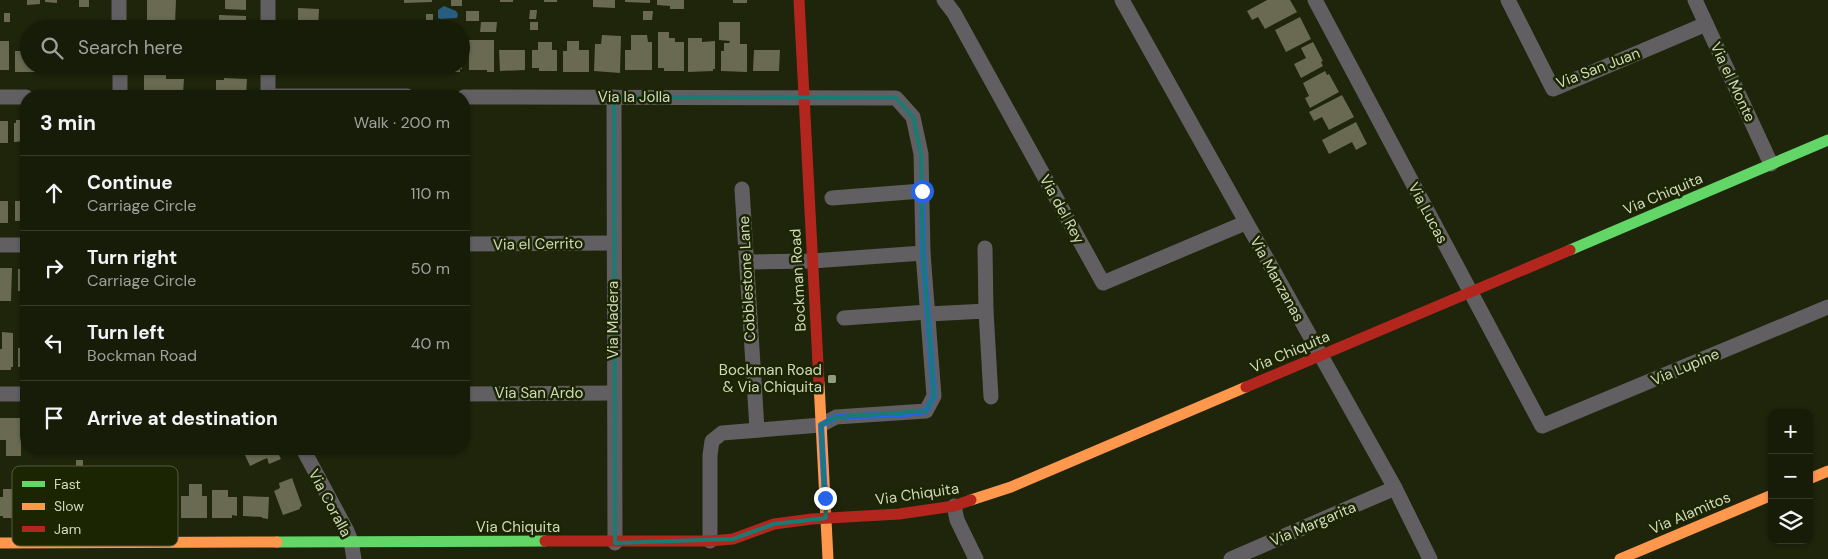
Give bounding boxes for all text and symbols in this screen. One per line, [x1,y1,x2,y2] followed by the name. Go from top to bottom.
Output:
[20,20,470,75] search box
[38,34,66,62] icon: search
[78,35,183,60] text: Search here
[1706,39,1760,125] street label: Via el Monte
[1553,43,1643,93] street label: Via San Juan
[598,87,670,107] street label: Via la Jolla
[40,109,96,137] text: 3 min
[354,112,450,133] text: Walk · 200 m
[1620,168,1706,220] street label: Via Chiquita
[87,170,173,195] text: Continue
[1035,171,1090,248] street label: Via del Rey
[40,179,68,207] icon: ahead
[1404,179,1452,247] street label: Via Lucas
[911,180,934,203] route start
[411,183,450,204] text: 110 m
[87,195,196,216] text: Carriage Circle
[734,215,760,343] street label: Cobblestone Lane
[785,228,811,332] street label: Bockman Road
[493,233,583,255] street label: Via el Cerrito
[1245,233,1309,325] street label: Via Manzanas
[87,245,177,270] text: Turn right
[40,254,68,282] icon: right
[411,258,450,279] text: 50 m
[87,270,196,291] text: Carriage Circle
[603,281,623,359] street label: Via Madera
[87,320,165,345] text: Turn left
[1247,326,1333,378] street label: Via Chiquita
[40,329,68,357] icon: left
[411,333,450,354] text: 40 m
[1648,344,1722,390] street label: Via Lupine
[87,345,197,366] text: Bockman Road
[719,360,822,397] place label: Bockman Road & Via Chiquita
[826,373,838,385] marker: Bockman Road & Via Chiquita
[495,383,583,403] street label: Via San Ardo
[40,404,68,432] icon: arrive
[87,406,278,431] text: Arrive at destination
[1768,409,1813,544] map controls
[1768,409,1813,454] button: +
[1768,454,1813,499] button: −
[12,466,178,546] legend
[304,466,356,540] street label: Via Coralla
[54,475,81,493] text: Fast
[874,478,960,510] street label: Via Chiquita
[814,487,837,510] route end
[1646,487,1734,539] street label: Via Alamitos
[54,497,84,515] text: Slow
[1267,497,1359,551] street label: Via Margarita
[1768,499,1813,544] button: layers
[476,517,560,537] street label: Via Chiquita
[54,520,81,538] text: Jam

